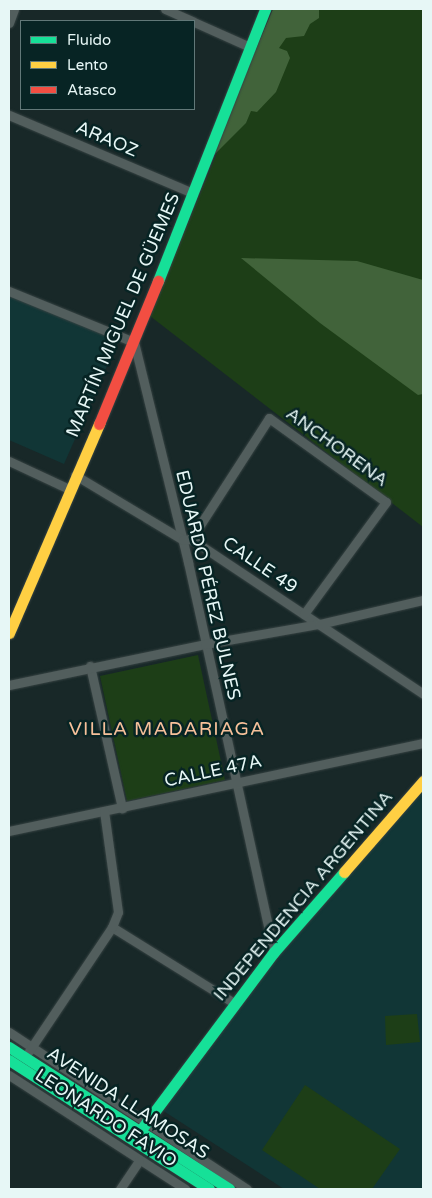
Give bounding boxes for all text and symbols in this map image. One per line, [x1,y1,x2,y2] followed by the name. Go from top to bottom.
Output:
[20,20,195,110] legend
[67,31,111,49] text: Fluido
[67,56,108,74] text: Lento
[67,81,116,99] text: Atasco
[73,116,141,162] street label: ARAOZ
[62,189,184,441] street label: MARTÍN MIGUEL DE GÜEMES
[282,403,392,491] street label: ANCHORENA
[171,468,245,702] street label: EDUARDO PÉREZ BULNES
[219,532,301,598] street label: CALLE 49
[67,719,267,741] district label: VILLA MADARIAGA
[162,750,264,792] street label: CALLE 47A
[209,787,397,1005] street label: INDEPENDENCIA ARGENTINA
[43,1042,213,1164] street label: AVENIDA LLAMOSAS
[31,1064,181,1172] street label: LEONARDO FAVIO

